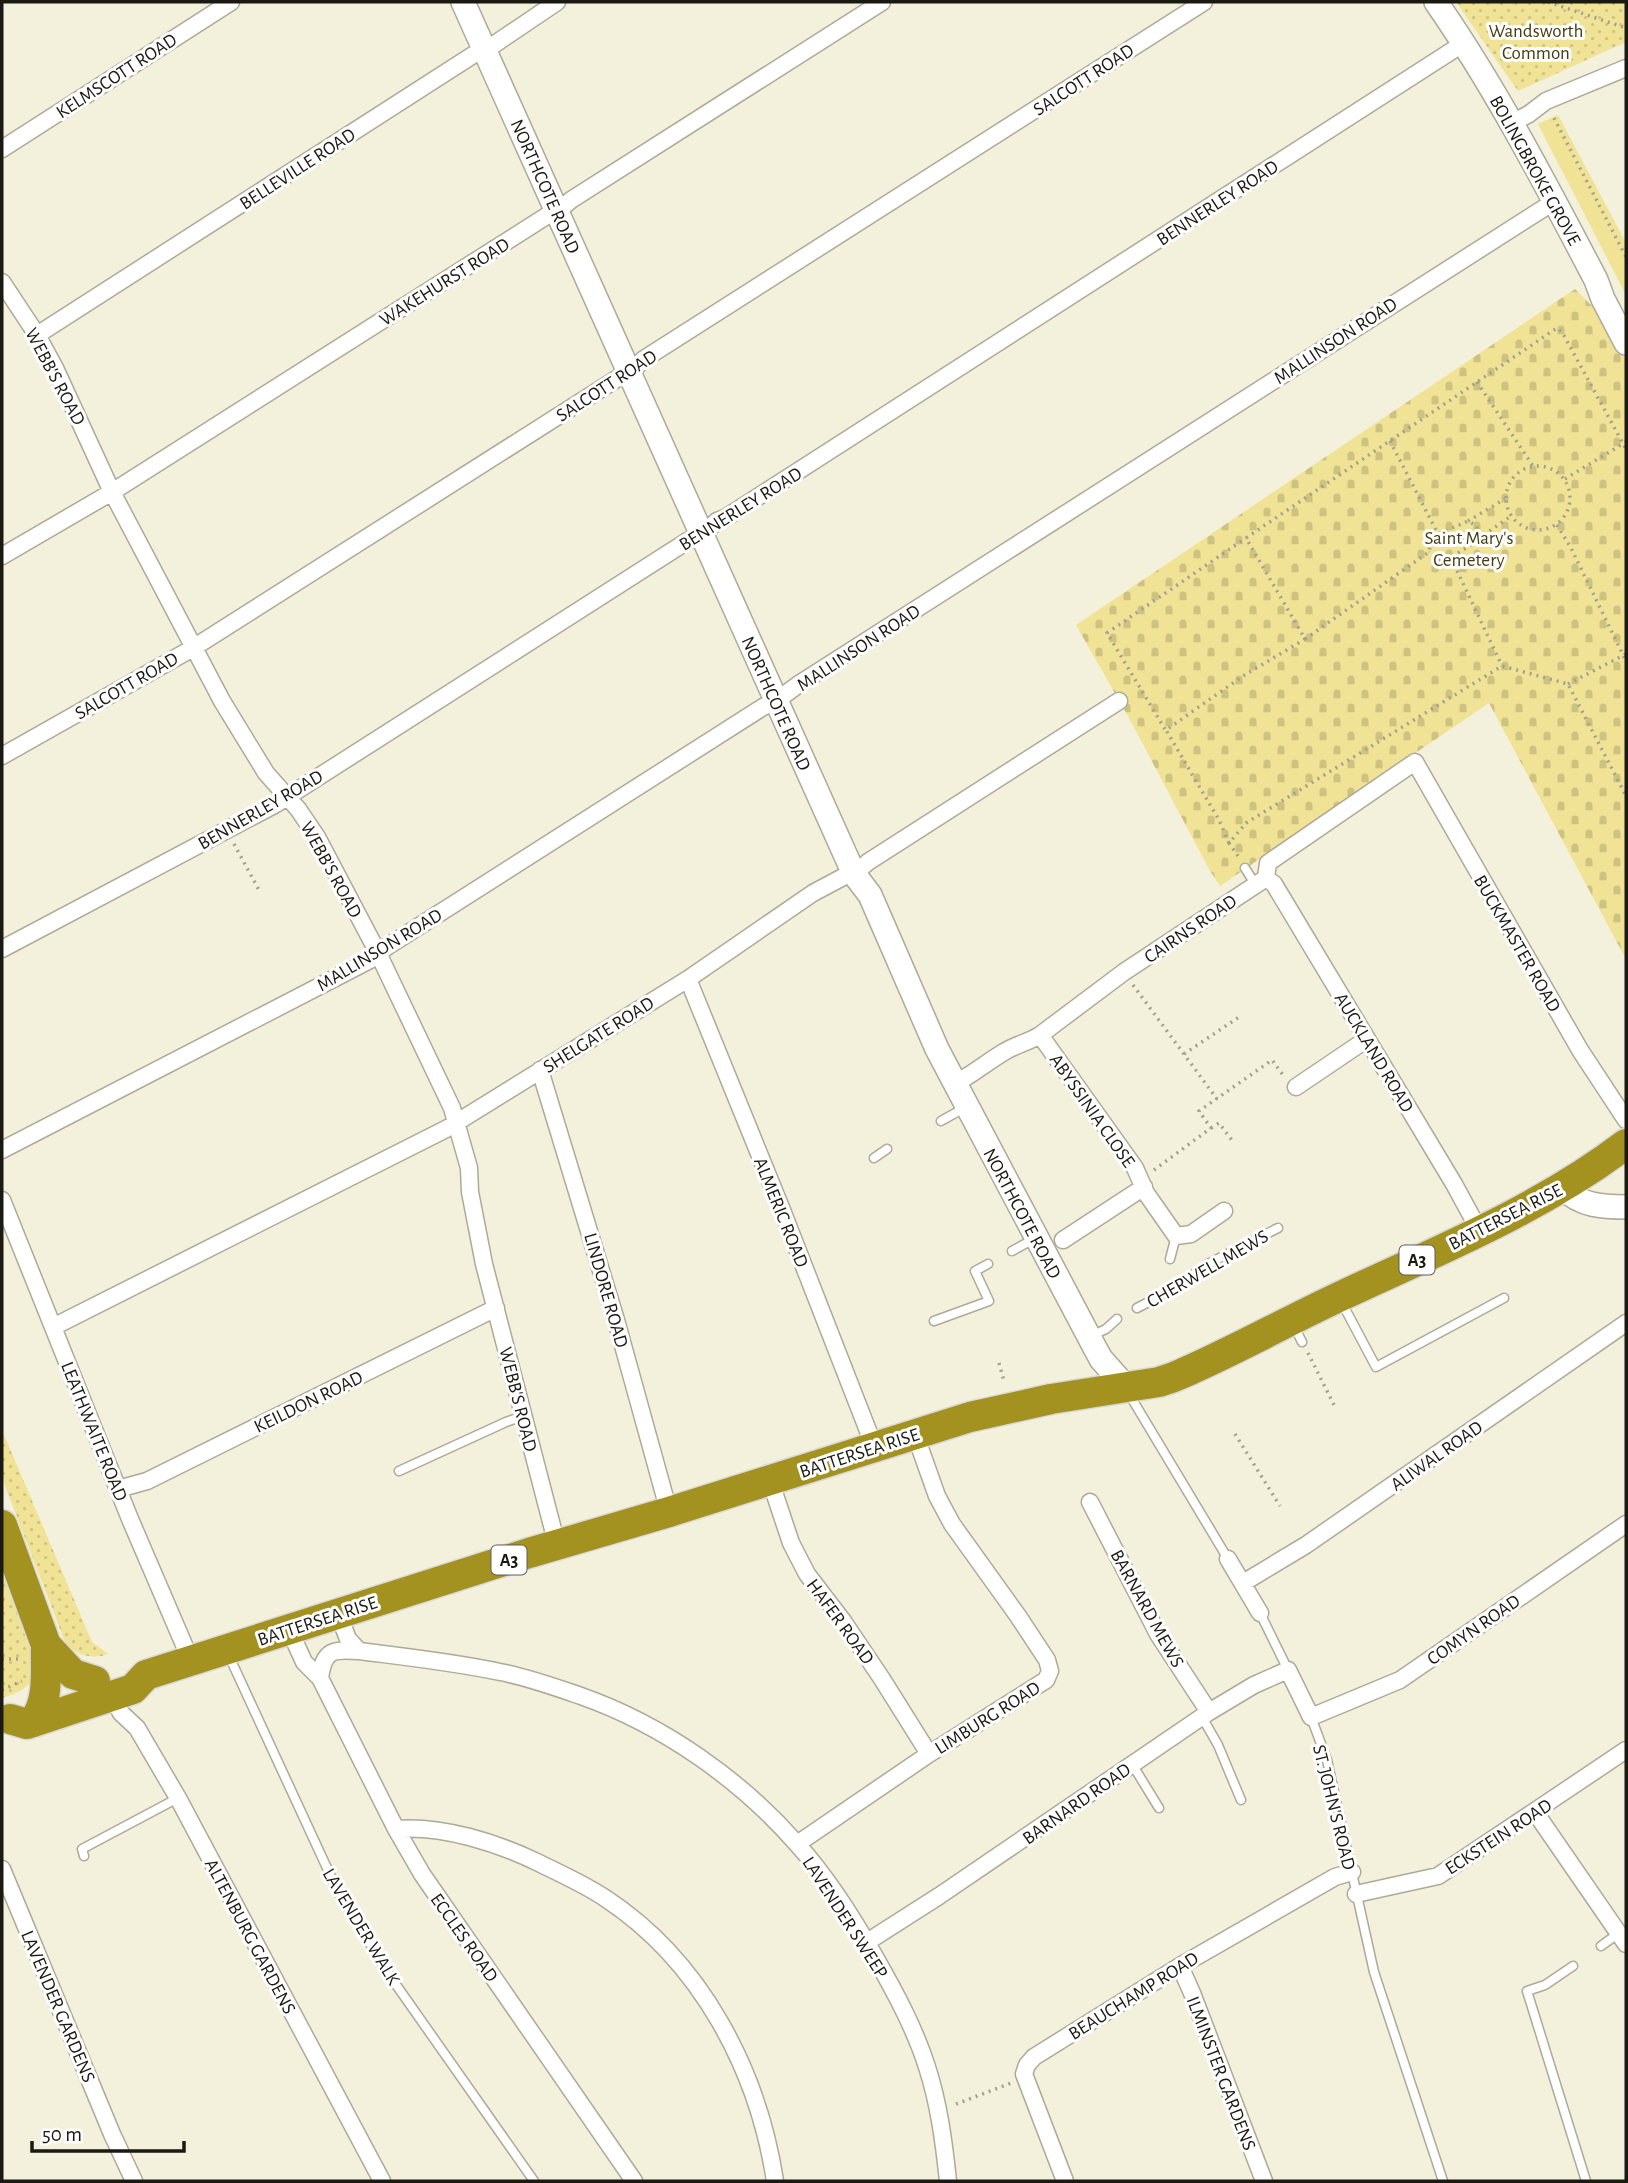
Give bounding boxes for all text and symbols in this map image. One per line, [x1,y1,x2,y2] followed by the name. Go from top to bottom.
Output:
[1489,22,1583,63] park label: Wandsworth Common
[53,30,181,122] street label: KELMSCOTT ROAD
[1030,41,1137,120] street label: SALCOTT ROAD
[1486,93,1584,249] street label: BOLINGBROKE GROVE
[507,117,583,257] street label: NORTHCOTE ROAD
[237,125,359,214] street label: BELLEVILLE ROAD
[1154,157,1282,250] street label: BENNERLEY ROAD
[377,235,513,330] street label: WAKEHURST ROAD
[1271,295,1401,388] street label: MALLINSON ROAD
[21,325,88,428] street label: WEBB'S ROAD
[553,347,660,426] street label: SALCOTT ROAD
[676,464,805,555] street label: BENNERLEY ROAD
[1424,529,1514,570] park label: Saint Mary's Cemetery
[794,602,924,695] street label: MALLINSON ROAD
[738,634,814,774] street label: NORTHCOTE ROAD
[72,649,182,723] street label: SALCOTT ROAD
[195,767,326,854] street label: BENNERLEY ROAD
[296,818,365,921] street label: WEBB'S ROAD
[1470,872,1564,1015] street label: BUCKMASTER ROAD
[1141,891,1241,967] street label: CAIRNS ROAD
[314,905,446,995] street label: MALLINSON ROAD
[1331,990,1417,1116] street label: AUCKLAND ROAD
[540,994,658,1077] street label: SHELGATE ROAD
[1046,1051,1138,1171] street label: ABYSSINIA CLOSE
[979,1145,1064,1282] street label: NORTHCOTE ROAD
[750,1155,811,1270] street label: ALMERIC ROAD
[1446,1181,1565,1254] street label: BATTERSEA RISE
[1144,1227,1272,1312] street label: CHERWELL MEWS
[580,1231,631,1350] street label: LINDORE ROAD
[1400,1246,1434,1274] road number: A3
[495,1345,540,1454] street label: WEBB'S ROAD
[57,1359,130,1504] street label: LEATHWAITE ROAD
[251,1368,366,1437] street label: KEILDON ROAD
[1387,1418,1486,1495] street label: ALIWAL ROAD
[797,1425,922,1482] street label: BATTERSEA RISE
[491,1546,526,1574] road number: A3
[1107,1547,1187,1671] street label: BARNARD MEWS
[803,1576,877,1668] street label: HAFER ROAD
[1424,1591,1524,1669] street label: COMYN ROAD
[255,1593,380,1650] street label: BATTERSEA RISE
[932,1678,1044,1758] street label: LIMBURG ROAD
[1309,1743,1358,1872] street label: ST. JOHN'S ROAD
[1019,1760,1134,1848] street label: BARNARD ROAD
[1442,1796,1556,1879] street label: ECKSTEIN ROAD
[798,1854,891,1982] street label: LAVENDER SWEEP
[201,1856,299,2017] street label: ALTENBURG GARDENS
[319,1865,403,1989] street label: LAVENDER WALK
[426,1890,501,1986] street label: ECCLES ROAD
[17,1928,98,2085] street label: LAVENDER GARDENS
[1065,1949,1202,2044] street label: BEAUCHAMP ROAD
[1182,1994,1259,2153] street label: ILMINSTER GARDENS
[32,2110,184,2154] scale bar
[42,2124,82,2145] text: 50 m

